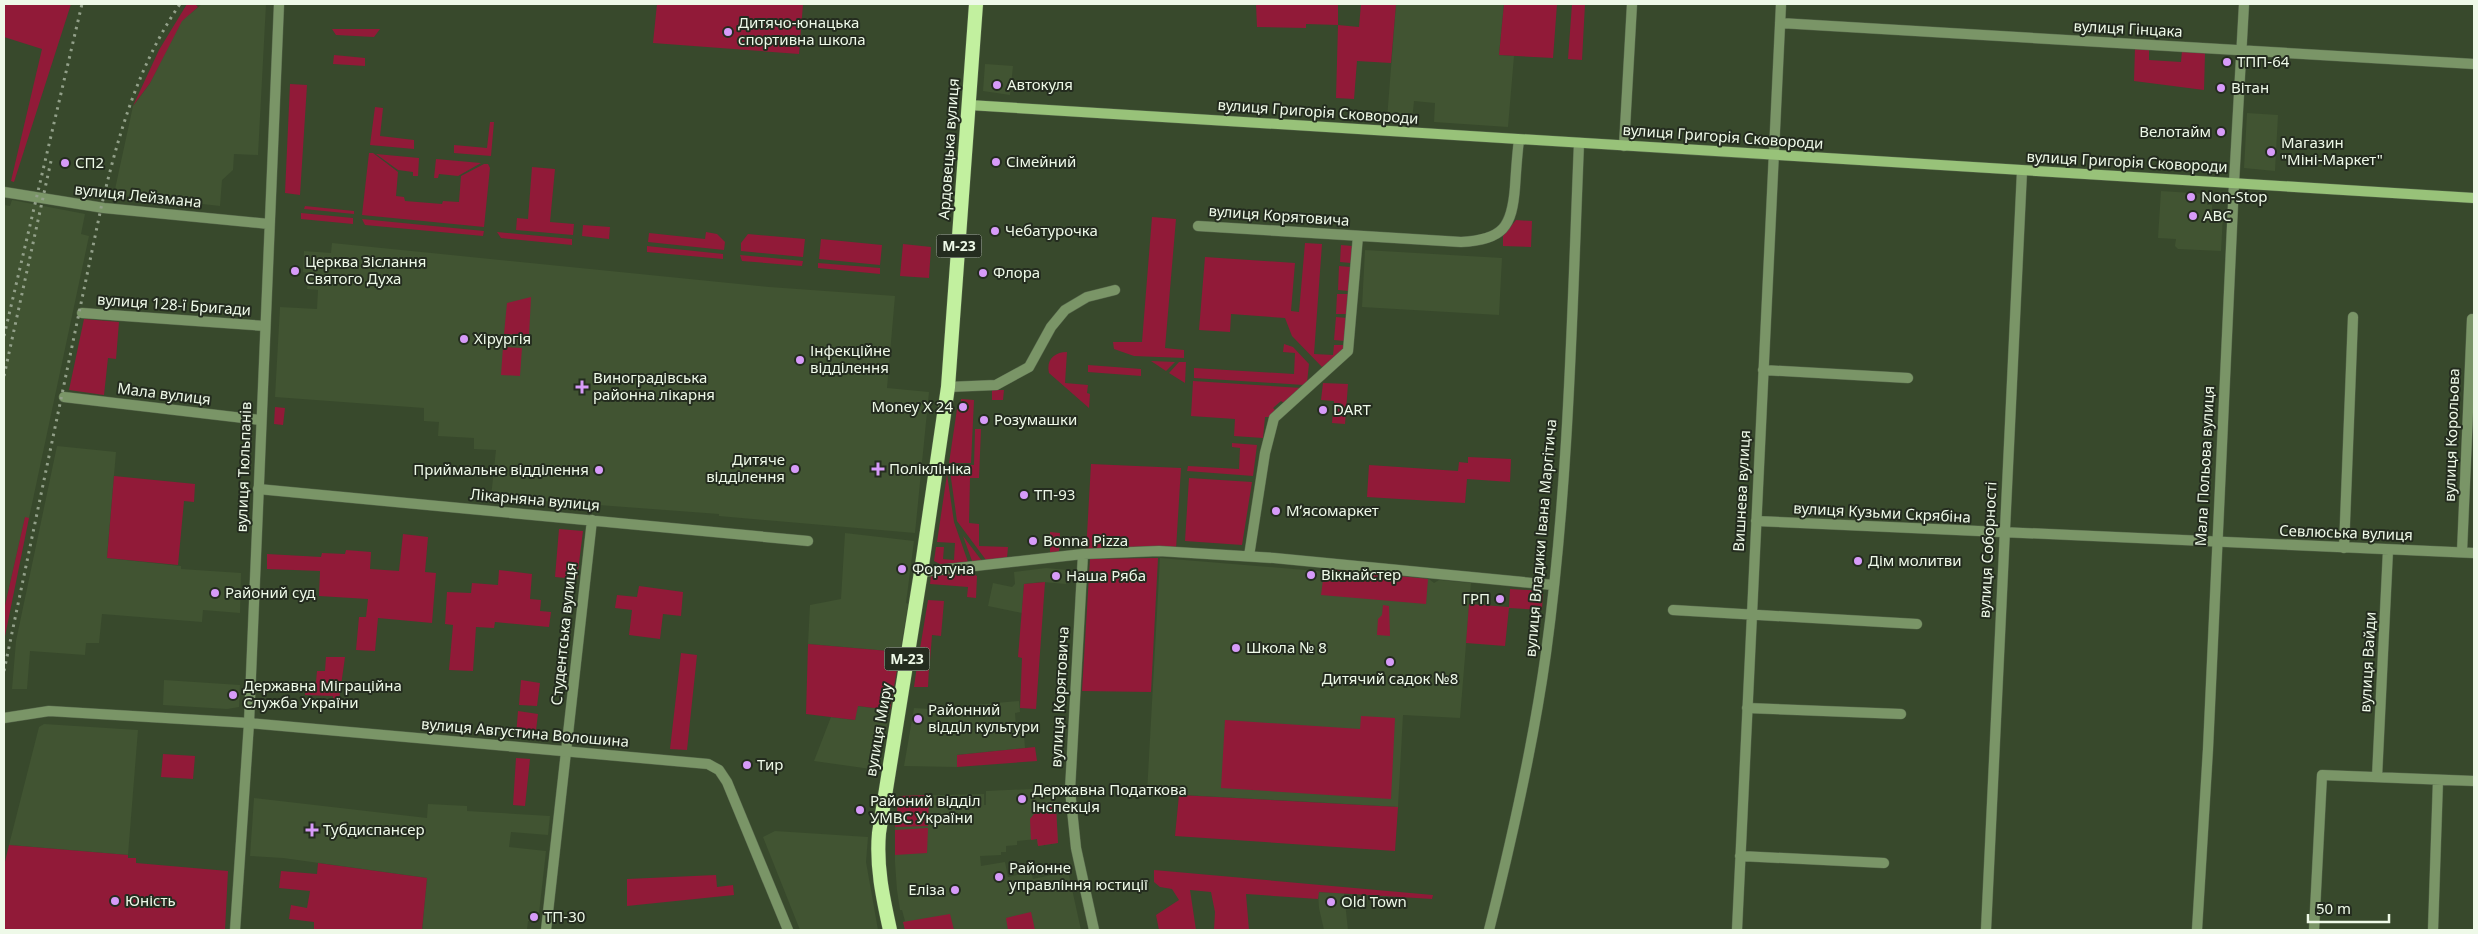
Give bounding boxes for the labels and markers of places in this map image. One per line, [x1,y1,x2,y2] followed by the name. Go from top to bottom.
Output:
[738,12,866,49] place label: Дитячо-юнацька спортивна школа
[722,26,734,38] marker: Дитячо-юнацька спортивна школа
[2237,51,2290,71] place label: ТПП-64
[2221,56,2233,68] marker: ТПП-64
[1007,74,1073,94] place label: Автокуля
[2231,77,2269,97] place label: Вітан
[991,79,1003,91] marker: Автокуля
[2215,82,2227,94] marker: Вітан
[2139,121,2211,141] place label: Велотайм
[2215,126,2227,138] marker: Велотайм
[2281,132,2383,169] place label: Магазин "Міні-Маркет"
[2265,146,2277,158] marker: Магазин "Міні-Маркет"
[1006,151,1076,171] place label: Сімейний
[75,152,104,172] place label: СП2
[990,156,1002,168] marker: Сімейний
[59,157,71,169] marker: СП2
[2201,186,2268,206] place label: Non-Stop
[2185,191,2197,203] marker: Non-Stop
[2203,205,2232,225] place label: ABC
[2187,210,2199,222] marker: ABC
[1005,220,1098,240] place label: Чебатурочка
[989,225,1001,237] marker: Чебатурочка
[305,251,426,288] place label: Церква Зіслання Святого Духа
[993,262,1040,282] place label: Флора
[289,265,301,277] marker: Церква Зіслання Святого Духа
[977,267,989,279] marker: Флора
[474,328,531,348] place label: Хірургія
[458,333,470,345] marker: Хірургія
[810,340,891,377] place label: Інфекційне відділення
[794,354,806,366] marker: Інфекційне відділення
[593,367,715,404] place label: Виноградівська районна лікарня
[575,380,589,394] marker: Виноградівська районна лікарня
[871,396,953,416] place label: Money X 24
[1333,399,1372,419] place label: DART
[957,401,969,413] marker: Money X 24
[1317,404,1329,416] marker: DART
[994,409,1077,429] place label: Розумашки
[978,414,990,426] marker: Розумашки
[706,449,785,486] place label: Дитяче відділення
[889,458,971,478] place label: Поліклініка
[413,459,589,479] place label: Приймальне відділення
[871,462,885,476] marker: Поліклініка
[789,463,801,475] marker: Дитяче відділення
[593,464,605,476] marker: Приймальне відділення
[1034,484,1075,504] place label: ТП-93
[1018,489,1030,501] marker: ТП-93
[1286,500,1379,520] place label: Мʼясомаркет
[1270,505,1282,517] marker: Мʼясомаркет
[1043,530,1128,550] place label: Bonna Pizza
[1027,535,1039,547] marker: Bonna Pizza
[1868,550,1962,570] place label: Дім молитви
[1852,555,1864,567] marker: Дім молитви
[912,558,974,578] place label: Фортуна
[896,563,908,575] marker: Фортуна
[1321,564,1401,584] place label: Вікнайстер
[1066,565,1146,585] place label: Наша Ряба
[1305,569,1317,581] marker: Вікнайстер
[1050,570,1062,582] marker: Наша Ряба
[225,582,315,602] place label: Районий суд
[209,587,221,599] marker: Районий суд
[1462,588,1490,608] place label: ГРП
[1494,593,1506,605] marker: ГРП
[1246,637,1327,657] place label: Школа № 8
[1230,642,1242,654] marker: Школа № 8
[1384,656,1396,668] marker: Дитячий садок №8
[1322,668,1458,688] place label: Дитячий садок №8
[243,675,402,712] place label: Державна Міграційна Служба України
[227,689,239,701] marker: Державна Міграційна Служба України
[928,699,1039,736] place label: Районний відділ культури
[912,713,924,725] marker: Районний відділ культури
[757,754,783,774] place label: Тир
[741,759,753,771] marker: Тир
[1032,779,1187,816] place label: Державна Податкова Інспекція
[870,790,981,827] place label: Районий відділ УМВС України
[1016,793,1028,805] marker: Державна Податкова Інспекція
[854,804,866,816] marker: Районий відділ УМВС України
[323,819,425,839] place label: Тубдиспансер
[305,823,319,837] marker: Тубдиспансер
[1009,857,1148,894] place label: Районне управління юстиції
[993,871,1005,883] marker: Районне управління юстиції
[908,879,945,899] place label: Еліза
[949,884,961,896] marker: Еліза
[125,890,176,910] place label: Юність
[1341,891,1407,911] place label: Old Town
[109,895,121,907] marker: Юність
[1325,896,1337,908] marker: Old Town
[544,906,585,926] place label: ТП-30
[528,911,540,923] marker: ТП-30

